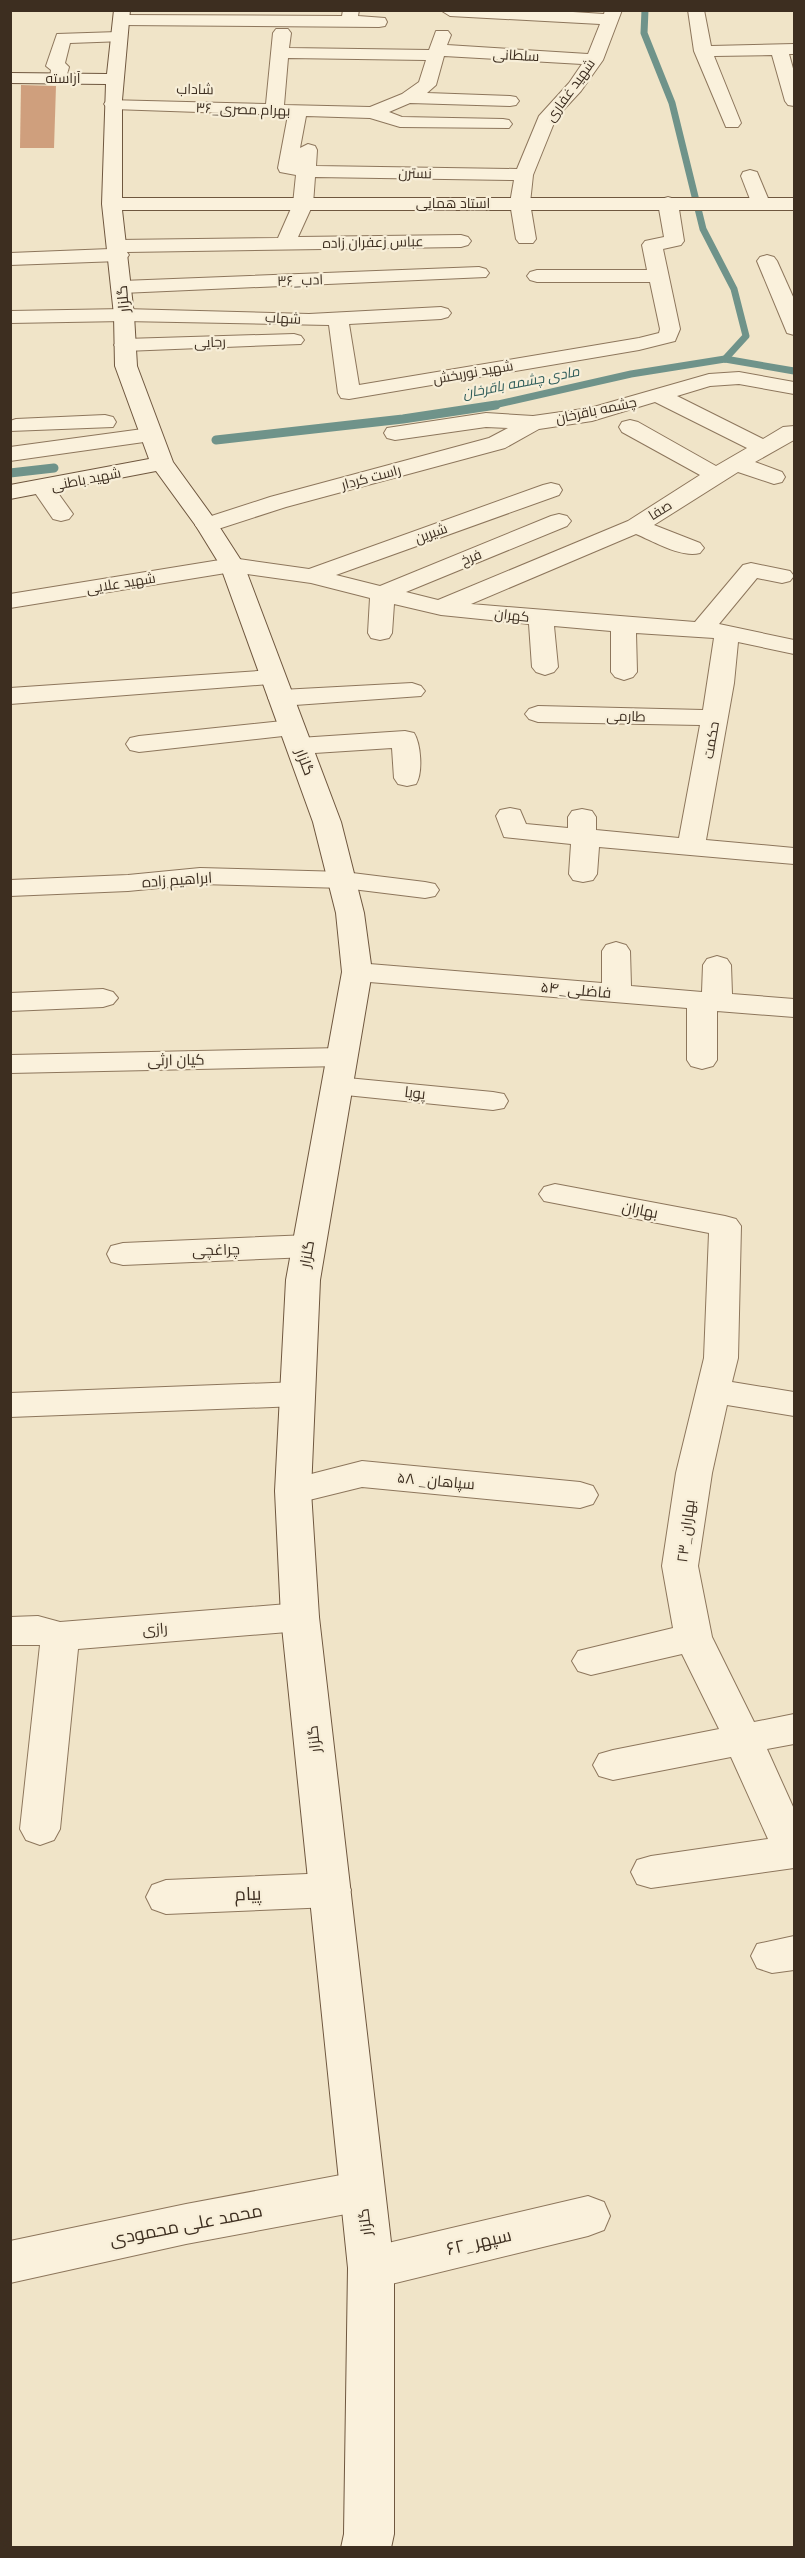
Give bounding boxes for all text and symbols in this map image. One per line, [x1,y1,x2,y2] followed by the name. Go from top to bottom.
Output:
[492,44,540,65] street label: سلطانی
[540,54,599,125] street label: شهید غفاری
[46,68,81,87] street label: آراسته
[176,79,214,98] street label: شاداب
[195,97,291,121] street label: ۳۶_بهرام مصری
[398,163,432,182] street label: نسترن
[416,193,490,212] street label: استاد همایی
[322,231,424,252] street label: عباس زعفران زاده
[277,269,323,290] street label: ۳۶_ادب
[111,285,133,315] street label: گلزار
[265,307,302,328] street label: شهاب
[194,331,226,352] street label: رجایی
[431,355,514,388] street label: شهید نوربخش
[461,361,582,403] water label: مادی چشمه باقرخان
[554,392,638,428] street label: چشمه باقرخان
[338,459,403,494] street label: راست کردار
[49,462,122,495] street label: شهید باطنی
[644,495,675,524] street label: صفا
[412,518,450,547] street label: شیرین
[458,544,484,569] street label: فرخ
[85,568,157,597] street label: شهید علایی
[494,603,531,626] street label: کهران
[606,706,646,725] street label: طارمی
[698,720,723,760] street label: حکمت
[291,744,320,778] street label: گلزار
[141,867,213,892] street label: ابراهیم زاده
[540,976,612,1003] street label: ۵۴_فاضلی
[147,1049,205,1070] street label: کیان ارثی
[403,1081,427,1104] street label: پویا
[620,1196,660,1223] street label: بهاران
[192,1238,240,1261] street label: چراغچی
[294,1239,318,1270] street label: گلزار
[396,1467,476,1494] street label: ۵۸ _سپاهان
[671,1498,700,1564] street label: ۲۳_بهاران
[142,1617,168,1640] street label: رازی
[302,1725,324,1755] street label: گلزار
[234,1881,262,1906] street label: پیام
[107,2197,264,2251] street label: محمد علی محمودی
[352,2207,376,2238] street label: گلزار
[444,2222,514,2260] street label: ۶۲_سپهر

